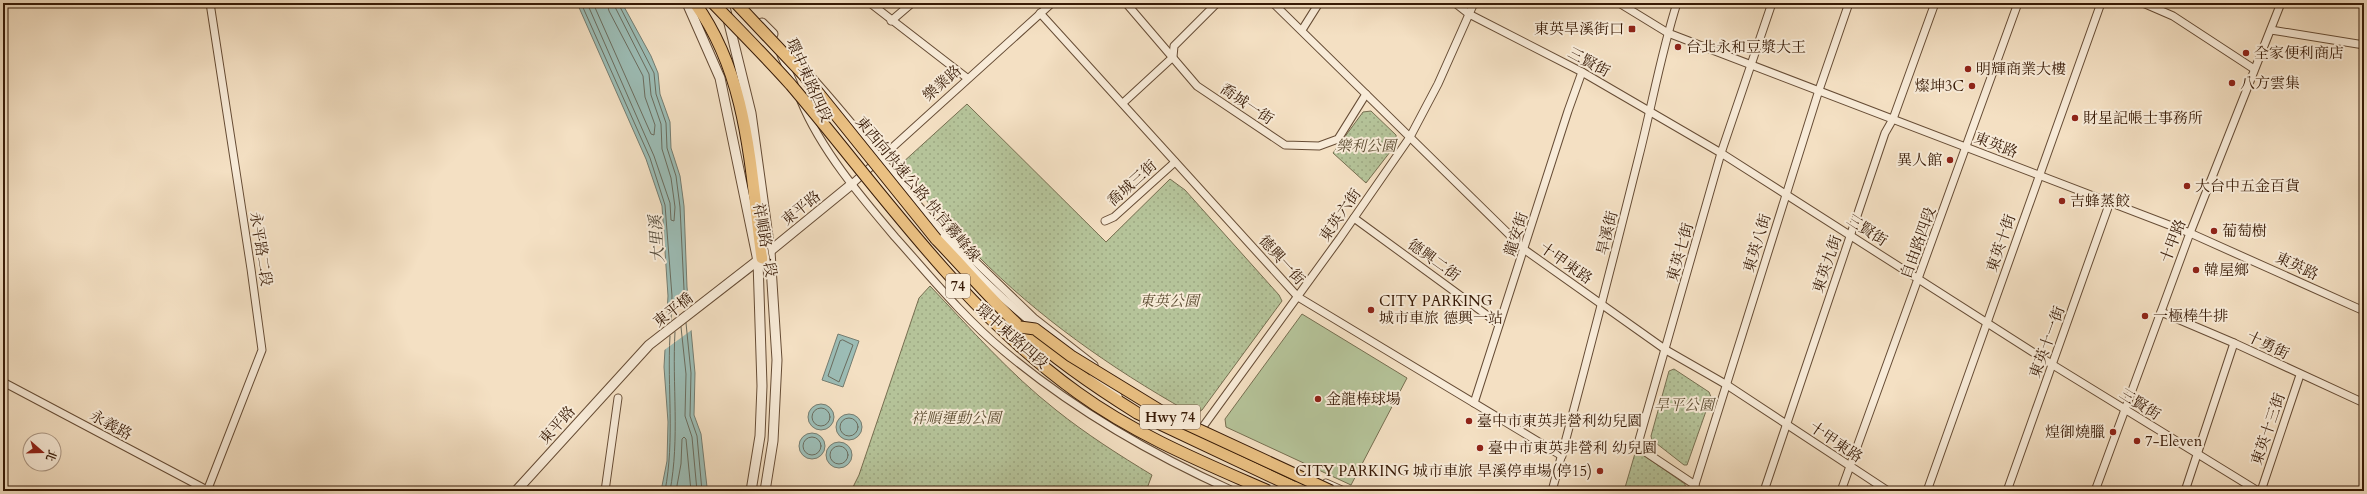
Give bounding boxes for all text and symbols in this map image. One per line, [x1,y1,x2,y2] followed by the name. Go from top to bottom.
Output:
[1534,19,1624,39] place label: 東英旱溪街口
[1627,24,1637,34] marker: 東英旱溪街口
[782,35,836,125] street label: 環中東路四段
[1686,37,1806,57] place label: 台北永和豆漿大王
[1673,42,1683,52] marker: 台北永和豆漿大王
[1564,43,1614,81] street label: 三賢街
[2254,43,2344,63] place label: 全家便利商店
[2241,48,2251,58] marker: 全家便利商店
[1976,59,2066,79] place label: 明輝商業大樓
[919,61,965,105] street label: 樂業路
[1963,64,1973,74] marker: 明輝商業大樓
[2240,73,2300,93] place label: 八方雲集
[1915,76,1964,96] place label: 燦坤3C
[2227,78,2237,88] marker: 八方雲集
[1217,79,1277,129] street label: 喬城一街
[1967,81,1977,91] marker: 燦坤3C
[2083,108,2203,128] place label: 財星記帳士事務所
[851,112,985,266] street label: 東西向快速公路 快官霧峰線
[2070,113,2080,123] marker: 財星記帳士事務所
[1971,128,2021,162] street label: 東英路
[1336,136,1398,156] park label: 樂利公園
[1897,150,1942,170] place label: 異人館
[1103,155,1161,211] street label: 喬城三街
[1945,155,1955,165] marker: 異人館
[2195,176,2300,196] place label: 大台中五金百貨
[2182,181,2192,191] marker: 大台中五金百貨
[1315,185,1365,245] street label: 東英六街
[777,186,825,230] street label: 東平路
[2070,191,2130,211] place label: 吉蜂蒸餃
[2057,196,2067,206] marker: 吉蜂蒸餃
[749,201,781,279] street label: 祥順路一段
[1896,204,1940,282] street label: 自由路四段
[1592,209,1622,257] street label: 旱溪街
[1843,209,1891,251] street label: 三賢街
[245,210,277,288] street label: 永平路二段
[1500,210,1532,258] street label: 龍安街
[1739,211,1775,275] street label: 東英八街
[1982,211,2020,275] street label: 東英十街
[644,212,670,264] water label: 大里溪
[2156,216,2190,266] street label: 十甲路
[1662,220,1698,284] street label: 東英七街
[2222,221,2267,241] place label: 葡萄樹
[2209,226,2219,236] marker: 葡萄樹
[1254,231,1310,289] street label: 德興一街
[1808,232,1846,296] street label: 東英九街
[1404,234,1464,286] street label: 德興二街
[1536,238,1596,288] street label: 十甲東路
[2272,247,2322,285] street label: 東英路
[2204,260,2249,280] place label: 韓屋鄉
[2191,265,2201,275] marker: 韓屋鄉
[946,274,970,298] road number: 74
[649,288,697,332] street label: 東平橋
[1139,291,1201,311] park label: 東英公園
[1379,291,1503,328] place label: CITY PARKING 城市車旅 德興一站
[971,299,1053,373] street label: 環中東路四段
[2025,303,2069,381] street label: 東英十一街
[1366,305,1376,315] marker: CITY PARKING 城市車旅 德興一站
[2153,306,2228,326] place label: 一極棒牛排
[2140,311,2150,321] marker: 一極棒牛排
[2243,326,2293,364] street label: 十勇街
[2116,384,2164,424] street label: 三賢街
[1326,389,1401,409] place label: 金龍棒球場
[2246,390,2290,468] street label: 東英十三街
[1313,394,1323,404] marker: 金龍棒球場
[1654,395,1716,415] park label: 旱平公園
[535,402,579,448] street label: 東平路
[1140,405,1200,429] road number: Hwy 74
[86,406,136,444] street label: 永義路
[911,408,1003,428] park label: 祥順運動公園
[1477,411,1642,431] place label: 臺中市東英非營利幼兒園
[1464,416,1474,426] marker: 臺中市東英非營利幼兒園
[1806,417,1866,467] street label: 十甲東路
[2045,422,2105,442] place label: 煌御燒臘
[2108,427,2118,437] marker: 煌御燒臘
[2145,431,2203,451] place label: 7-Eleven
[22,432,62,472] north arrow
[2132,436,2142,446] marker: 7-Eleven
[1488,438,1657,458] place label: 臺中市東英非營利 幼兒園
[1475,443,1485,453] marker: 臺中市東英非營利 幼兒園
[42,448,60,463] text: 北
[1295,461,1592,481] place label: CITY PARKING 城市車旅 旱溪停車場(停15)
[1595,466,1605,476] marker: CITY PARKING 城市車旅 旱溪停車場(停15)

